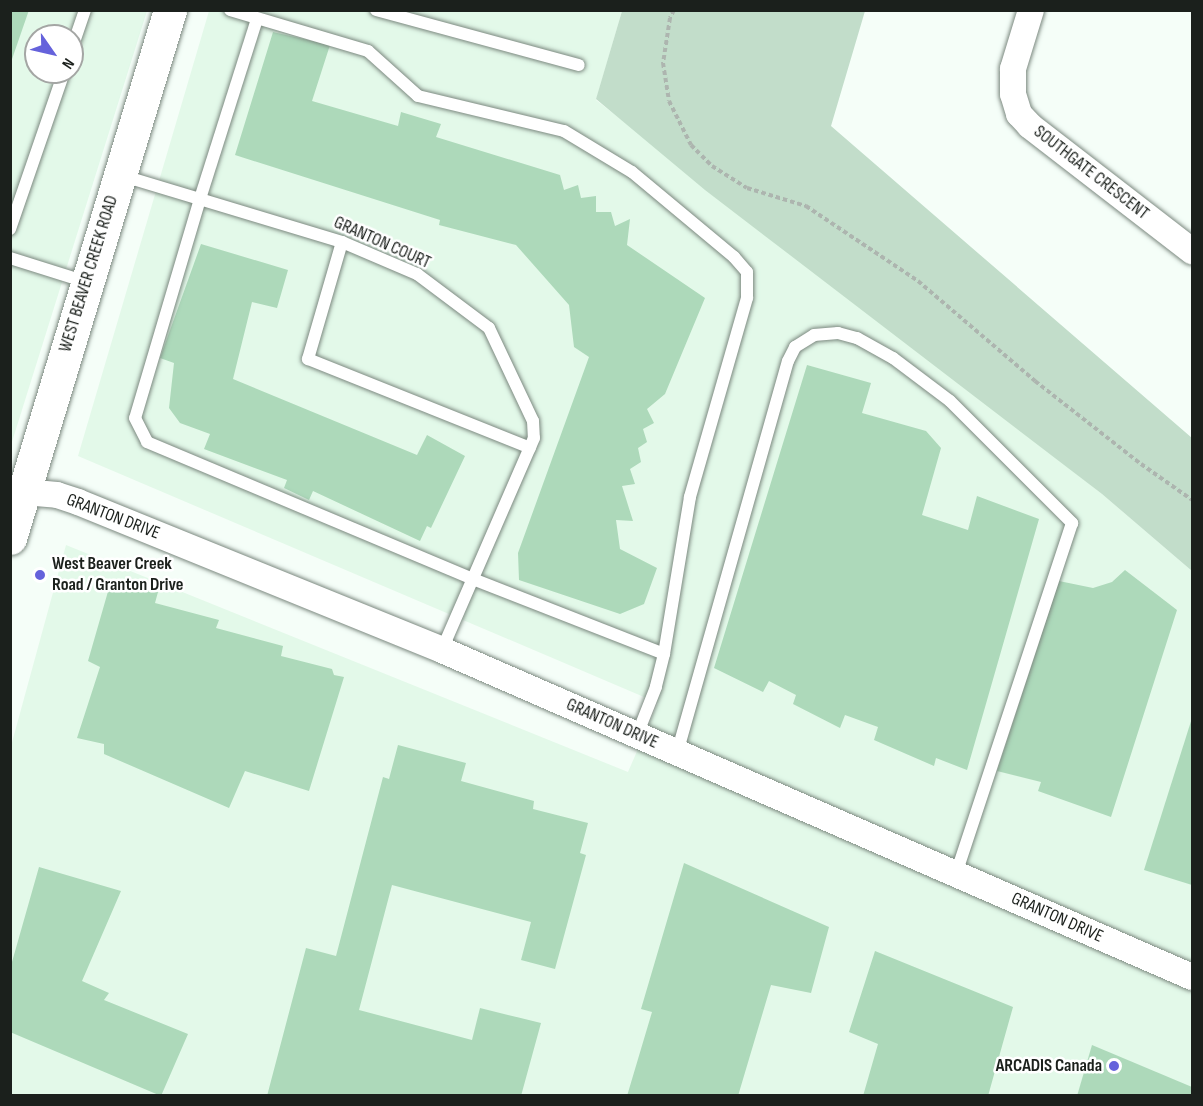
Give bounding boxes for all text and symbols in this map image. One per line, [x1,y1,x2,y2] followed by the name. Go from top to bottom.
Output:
[24,24,84,84] north arrow
[57,54,78,72] text: N
[1029,121,1153,225] street label: SOUTHGATE CRESCENT
[55,193,123,355] street label: WEST BEAVER CREEK ROAD
[330,212,434,274] street label: GRANTON COURT
[63,489,163,545] street label: GRANTON DRIVE
[52,554,184,596] place label: West Beaver Creek Road / Granton Drive
[33,568,47,582] marker: West Beaver Creek Road / Granton Drive
[563,694,661,754] street label: GRANTON DRIVE
[1008,888,1106,948] street label: GRANTON DRIVE
[996,1055,1102,1077] place label: ARCADIS Canada
[1107,1059,1121,1073] marker: ARCADIS Canada

